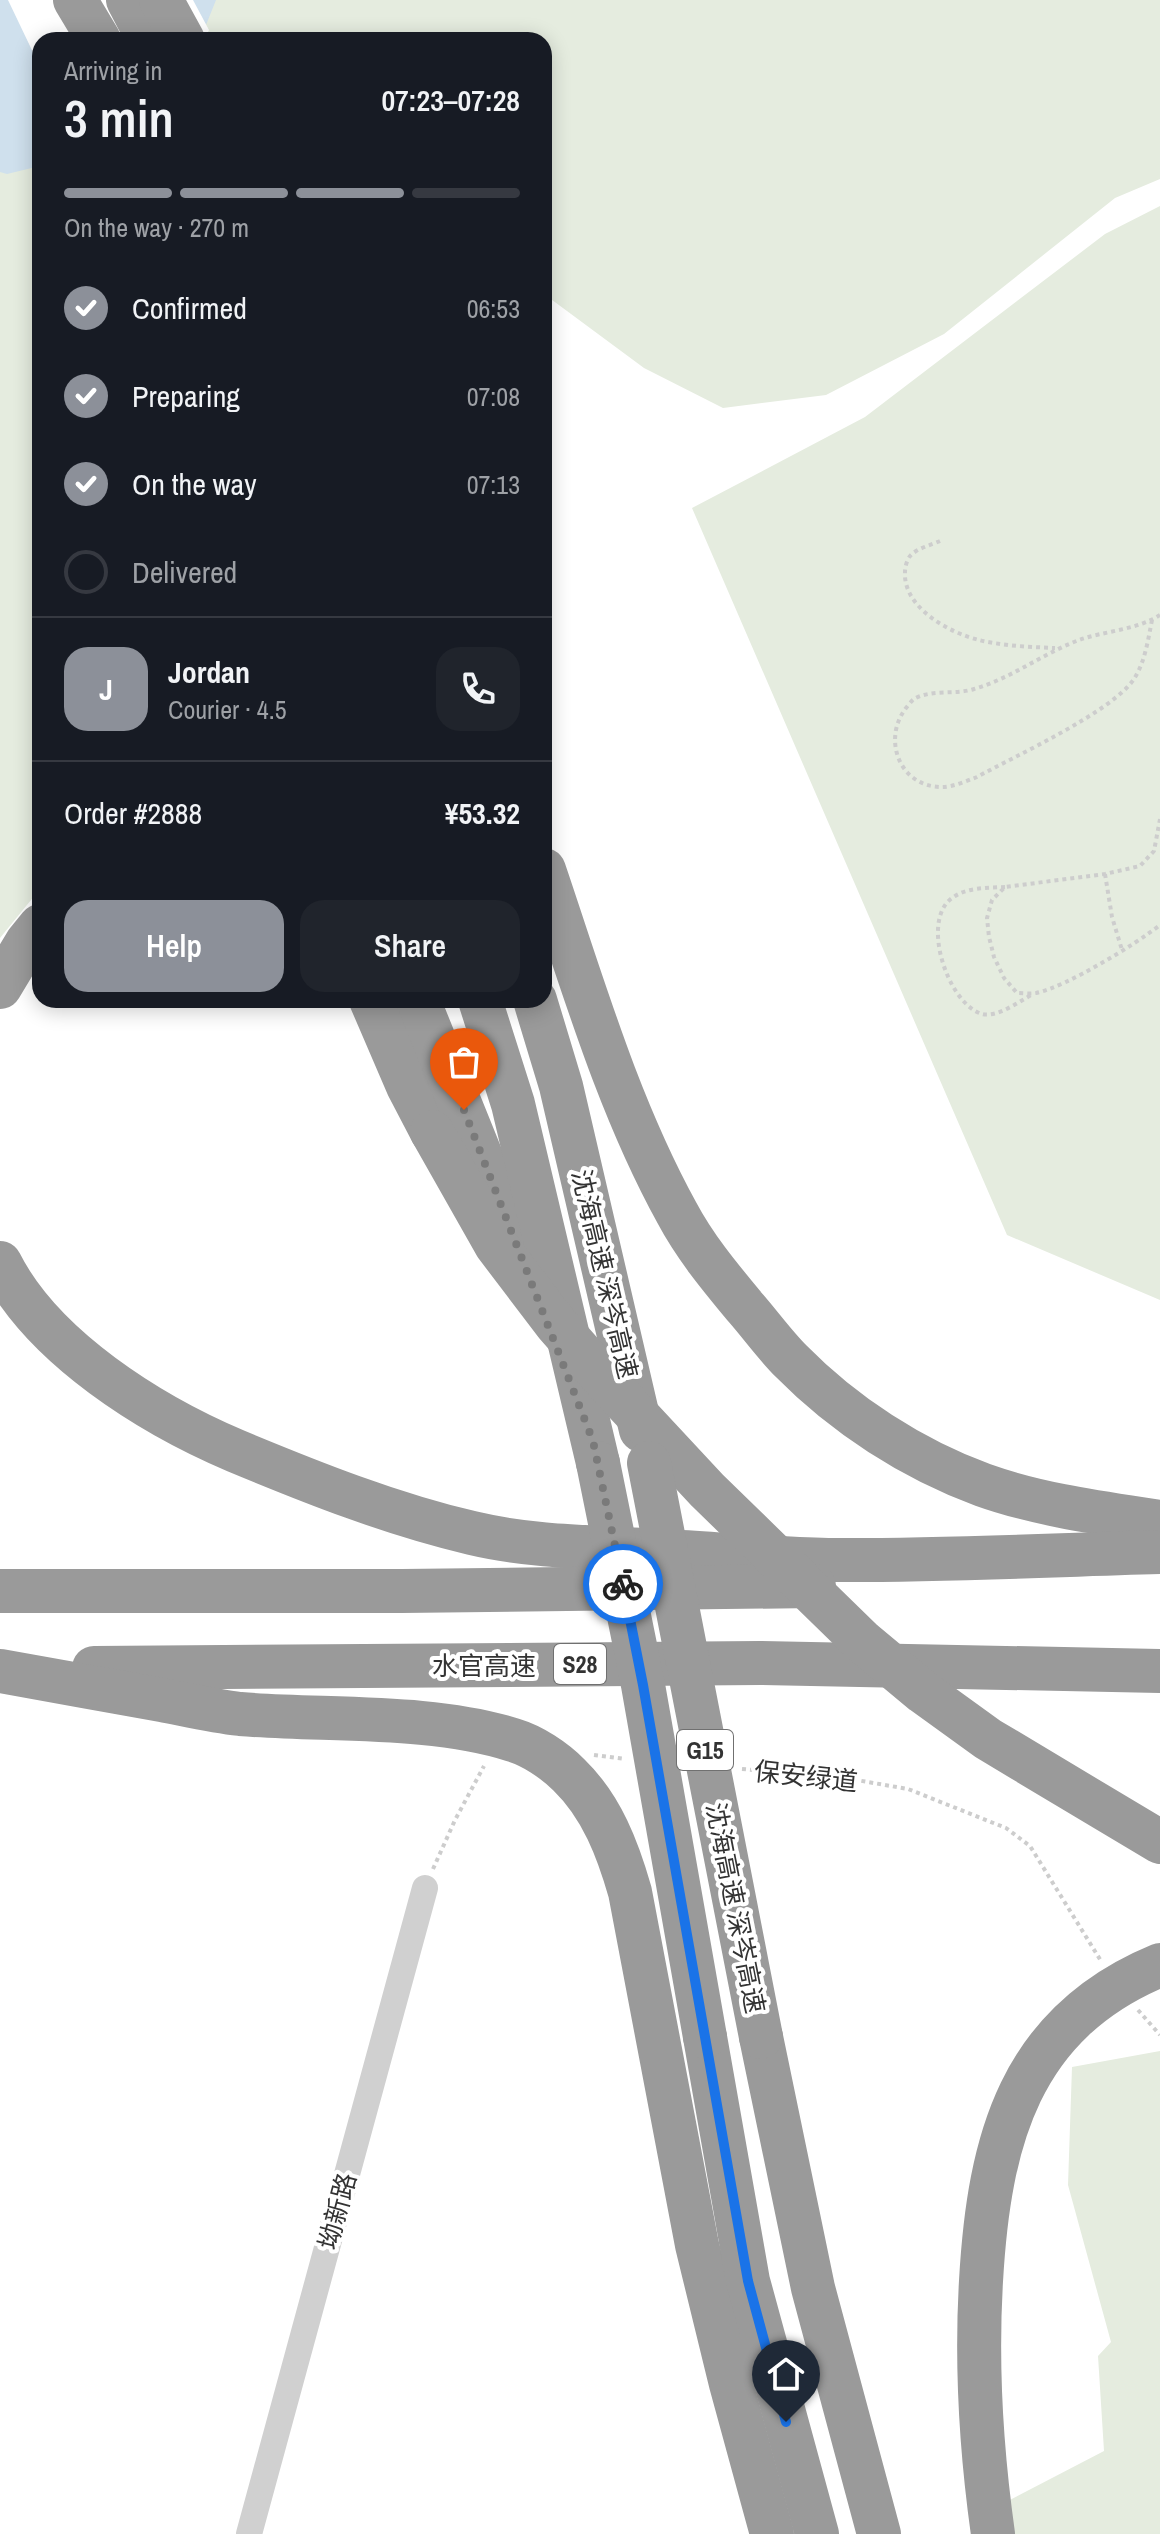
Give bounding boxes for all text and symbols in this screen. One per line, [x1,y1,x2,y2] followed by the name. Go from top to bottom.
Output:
[64,53,162,88] text: Arriving in
[381,80,520,120] text: 07:23–07:28
[64,83,174,153] text: 3 min
[64,210,249,245] text: On the way · 270 m
[64,286,108,330] icon: check
[132,288,247,328] text: Confirmed
[467,291,520,326] text: 06:53
[64,374,108,418] icon: check
[132,376,240,416] text: Preparing
[467,379,520,414] text: 07:08
[64,462,108,506] icon: check
[132,464,256,504] text: On the way
[467,467,520,502] text: 07:13
[132,552,237,592] text: Delivered
[436,647,520,731] button: phone
[168,652,250,692] text: Jordan
[99,669,113,709] text: J
[168,692,287,727] text: Courier · 4.5
[64,793,202,833] text: Order #2888
[445,793,520,833] text: ¥53.32
[64,900,284,992] button: Help
[300,900,520,992] button: Share
[430,1028,498,1110] pin
[442,1040,486,1084] icon: bag
[564,1166,646,1382] street label: 沈海高速 深岑高速
[583,1544,663,1624] courier
[601,1562,645,1606] icon: bike
[554,1644,606,1684] road number: S28
[432,1648,536,1683] street label: 水官高速
[677,1730,733,1770] road number: G15
[752,1753,860,1799] street label: 保安绿道
[698,1800,774,2016] street label: 沈海高速 深岑高速
[310,2169,364,2253] street label: 坳新路
[752,2340,820,2422] pin
[764,2352,808,2396] icon: home

